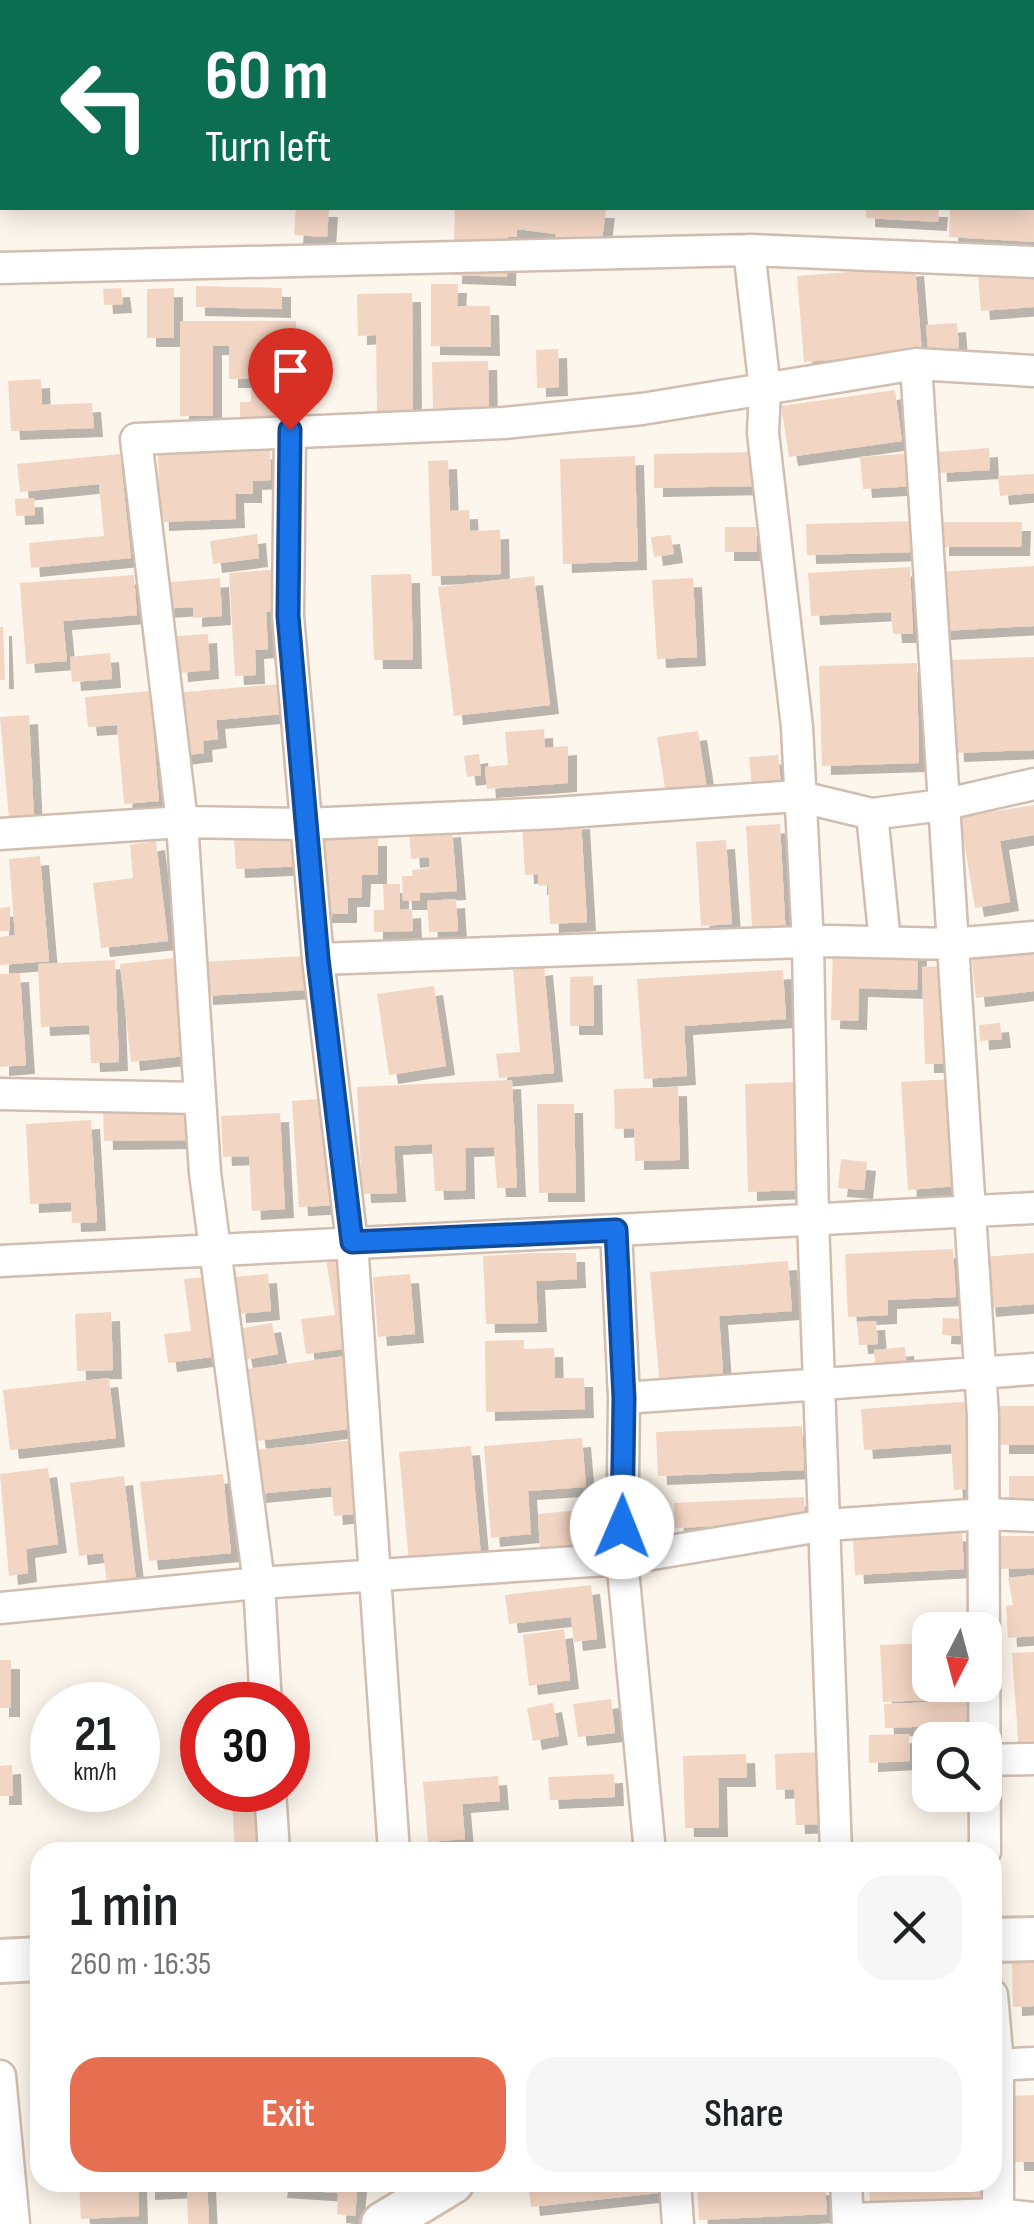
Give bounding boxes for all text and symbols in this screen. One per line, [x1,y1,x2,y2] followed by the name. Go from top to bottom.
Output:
[205,35,329,119] text: 60 m
[40,40,170,170] icon: left
[205,120,331,175] text: Turn left
[248,328,333,431] pin
[263,343,318,398] icon: arrive
[570,1475,674,1579] position arrow
[912,1612,1002,1702] north arrow
[912,1612,1002,1812] map controls
[180,1682,310,1812] speed limit sign: 30
[74,1705,116,1765] text: 21
[912,1722,1002,1812] button: search
[73,1757,117,1788] text: km/h
[70,1871,179,1943] text: 1 min
[857,1875,962,1980] button: close
[70,1945,211,1984] text: 260 m · 16:35
[70,2057,506,2172] button: Exit
[526,2057,962,2172] button: Share

